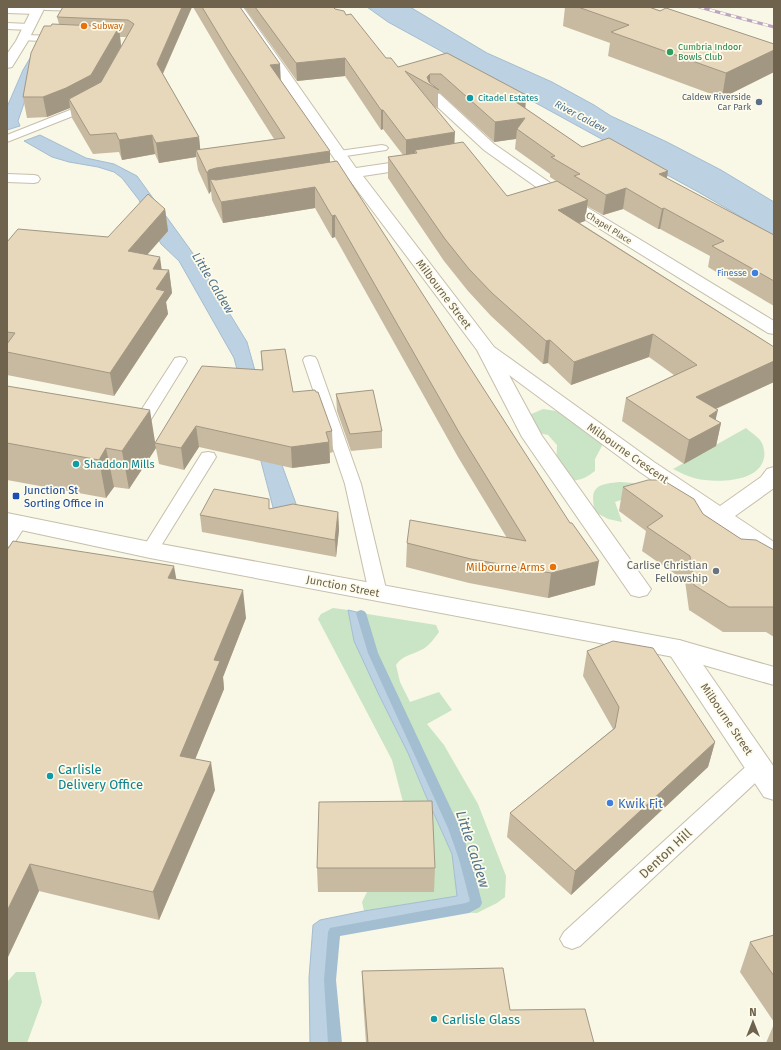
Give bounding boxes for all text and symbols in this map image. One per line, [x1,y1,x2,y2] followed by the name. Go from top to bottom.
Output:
[79,21,89,31] marker: Subway
[92,21,124,31] place label: Subway
[678,42,742,62] place label: Cumbria Indoor Bowls Club
[665,47,675,57] marker: Cumbria Indoor Bowls Club
[682,92,751,112] place label: Caldew Riverside Car Park
[465,93,475,103] marker: Citadel Estates
[478,93,538,103] place label: Citadel Estates
[754,97,764,107] marker: Caldew Riverside Car Park
[552,98,609,136] water label: River Caldew
[584,210,634,246] street label: Chapel Place
[189,250,237,316] water label: Little Caldew
[413,257,474,332] street label: Milbourne Street
[717,268,747,278] place label: Finesse
[750,268,760,278] marker: Finesse
[585,420,671,486] street label: Milbourne Crescent
[84,458,155,471] place label: Shaddon Mills
[71,459,81,469] marker: Shaddon Mills
[24,484,104,510] place label: Junction St Sorting Office in
[11,491,21,501] marker: Junction St Sorting Office in
[627,559,708,585] place label: Carlise Christian Fellowship
[466,561,545,574] place label: Milbourne Arms
[548,562,558,572] marker: Milbourne Arms
[711,566,721,576] marker: Carlise Christian Fellowship
[305,573,381,600] street label: Junction Street
[698,681,755,758] street label: Milbourne Street
[58,762,143,792] place label: Carlisle Delivery Office
[45,771,55,781] marker: Carlisle Delivery Office
[618,796,663,811] place label: Kwik Fit
[605,798,615,808] marker: Kwik Fit
[452,808,493,891] water label: Little Caldew
[636,825,695,881] street label: Denton Hill
[733,1002,773,1042] north arrow
[749,1006,757,1019] text: N
[442,1012,520,1027] place label: Carlisle Glass
[429,1014,439,1024] marker: Carlisle Glass

